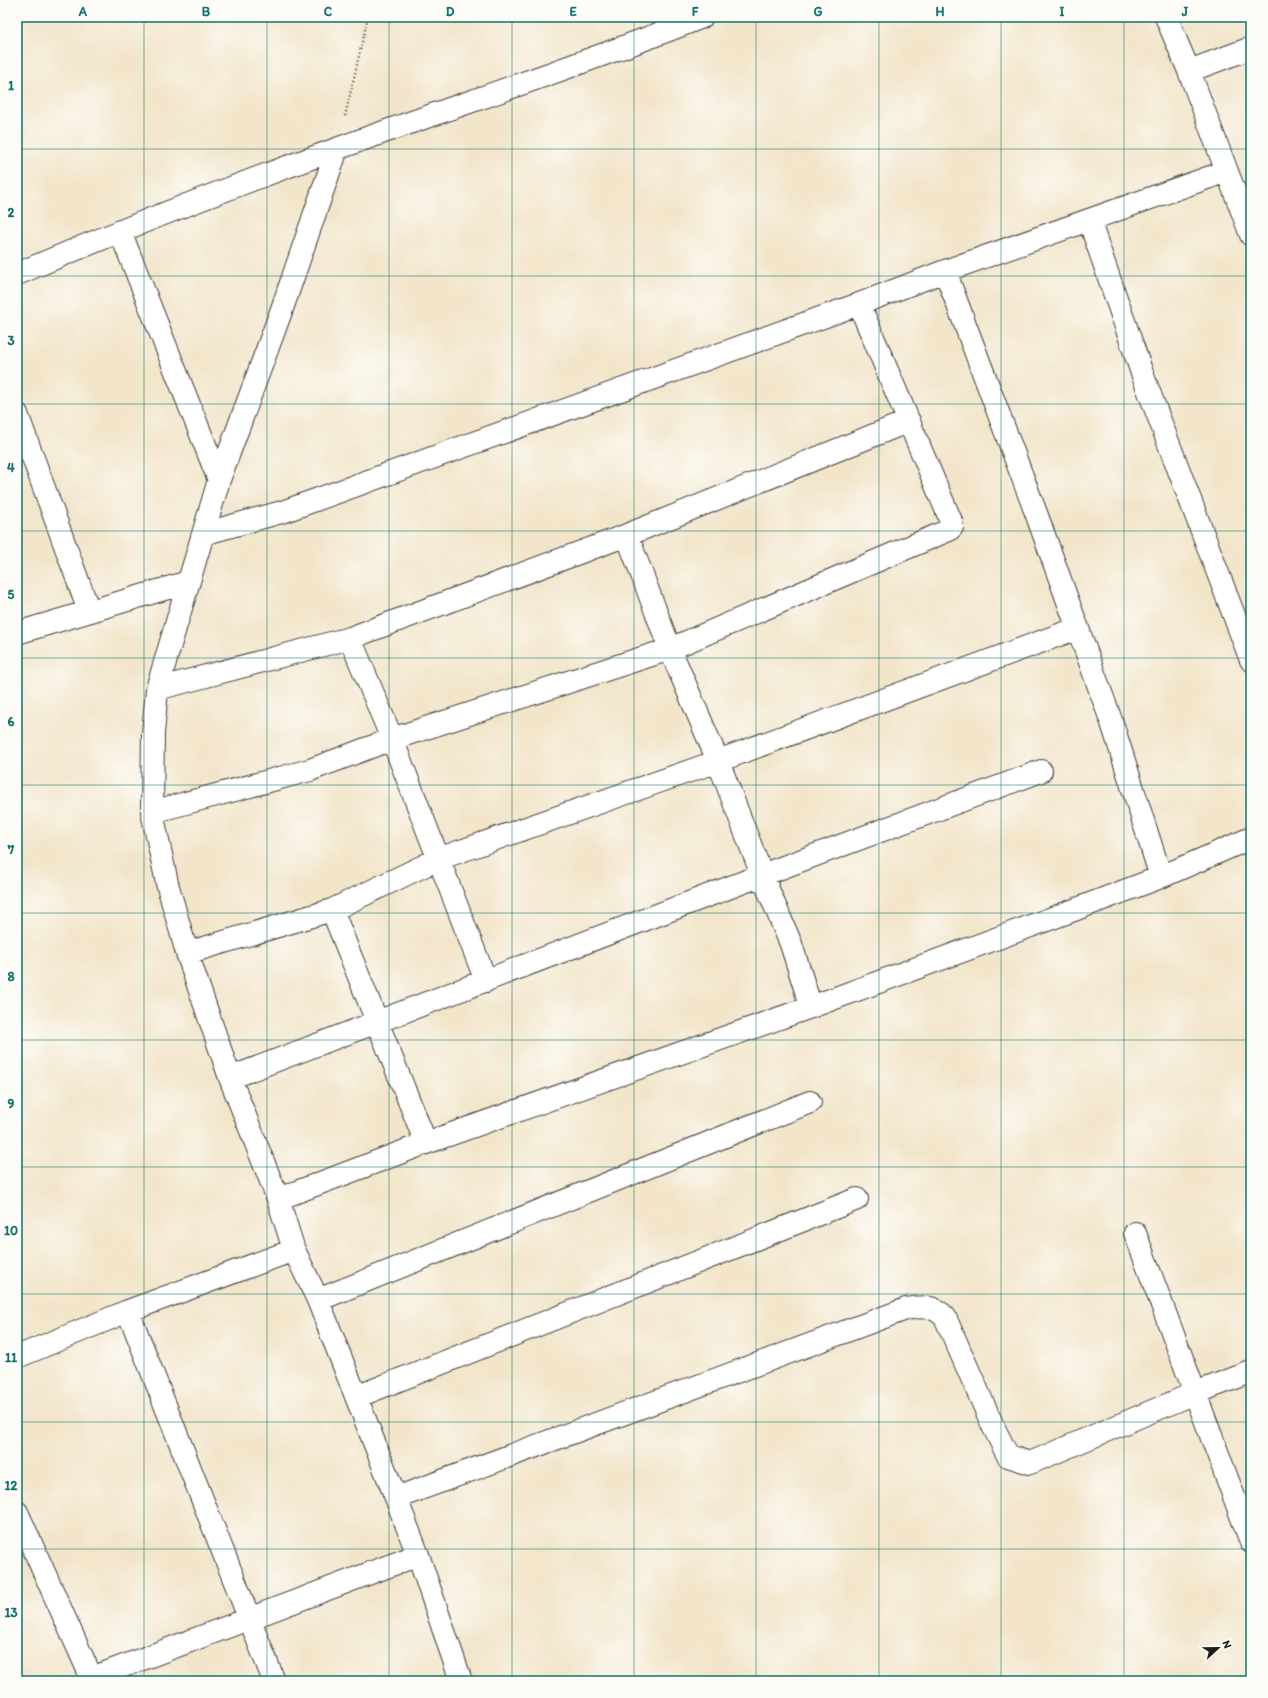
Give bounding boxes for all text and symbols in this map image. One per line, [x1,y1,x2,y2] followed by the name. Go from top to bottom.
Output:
[78,4,88,19] text: A
[202,4,211,19] text: B
[324,4,333,19] text: C
[446,4,455,19] text: D
[569,4,577,19] text: E
[692,4,699,19] text: F
[814,4,823,19] text: G
[936,4,945,19] text: H
[1060,4,1065,19] text: I
[1181,4,1189,19] text: J
[8,78,14,93] text: 1
[8,205,15,220] text: 2
[7,333,15,348] text: 3
[7,460,15,475] text: 4
[8,587,15,602] text: 5
[8,714,15,729] text: 6
[7,842,15,857] text: 7
[7,969,15,984] text: 8
[8,1096,15,1111] text: 9
[4,1223,18,1238] text: 10
[5,1350,17,1365] text: 11
[5,1478,18,1493] text: 12
[4,1605,18,1620] text: 13
[1198,1628,1238,1668] north arrow
[1219,1639,1234,1650] text: N

